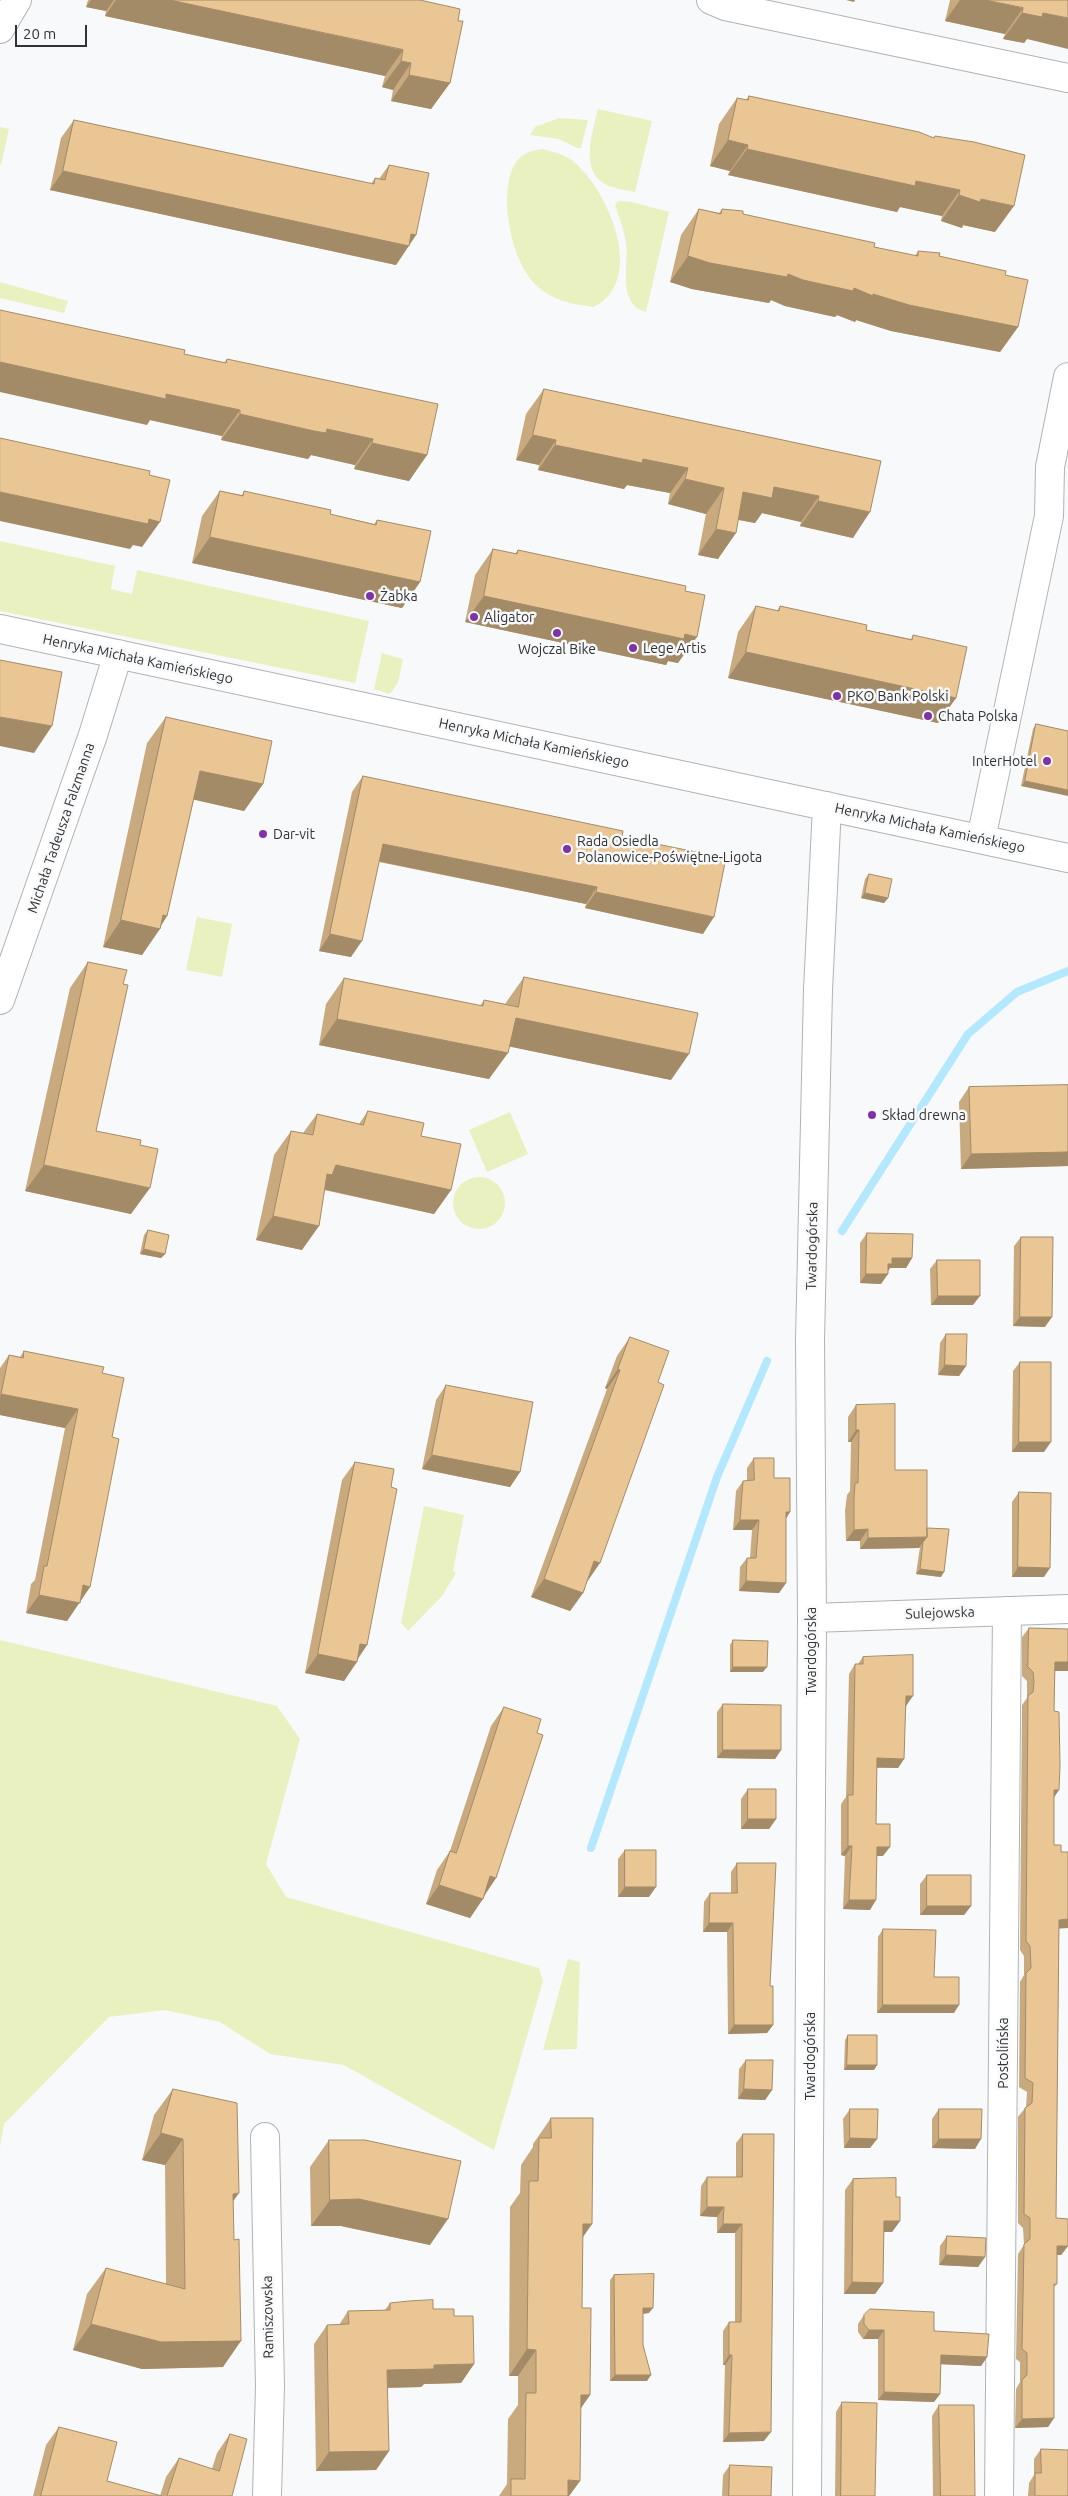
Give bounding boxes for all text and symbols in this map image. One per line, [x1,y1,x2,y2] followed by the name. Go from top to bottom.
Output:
[18,15,90,47] scale bar
[23,25,56,42] text: 20 m
[380,588,418,604] place label: Żabka
[364,590,376,602] marker: Żabka
[484,609,534,625] place label: Aligator
[468,611,480,623] marker: Aligator
[551,627,563,639] marker: Wojczal Bike
[41,631,235,687] street label: Henryka Michała Kamieńskiego
[643,640,706,656] place label: Lege Artis
[518,641,596,657] place label: Wojczal Bike
[627,642,639,654] marker: Lege Artis
[847,688,949,704] place label: PKO Bank Polski
[831,690,843,702] marker: PKO Bank Polski
[938,708,1018,724] place label: Chata Polska
[922,710,934,722] marker: Chata Polska
[437,715,631,771] street label: Henryka Michała Kamieńskiego
[24,741,98,915] street label: Michała Tadeusza Falzmanna
[972,753,1037,769] place label: InterHotel
[1041,755,1053,767] marker: InterHotel
[833,800,1027,856] street label: Henryka Michała Kamieńskiego
[273,826,315,842] place label: Dar-vit
[257,828,269,840] marker: Dar-vit
[577,833,762,866] place label: Rada Osiedla Polanowice-Poświętne-Ligota
[561,843,573,855] marker: Rada Osiedla Polanowice-Poświętne-Ligota
[882,1107,966,1123] place label: Skład drewna
[866,1109,878,1121] marker: Skład drewna
[803,1202,821,1290] street label: Twardogórska
[905,1603,975,1623] street label: Sulejowska
[803,1607,819,1695] street label: Twardogórska
[802,2012,818,2100] street label: Twardogórska
[995,2017,1011,2089] street label: Postolińska
[259,2275,277,2359] street label: Ramiszowska

